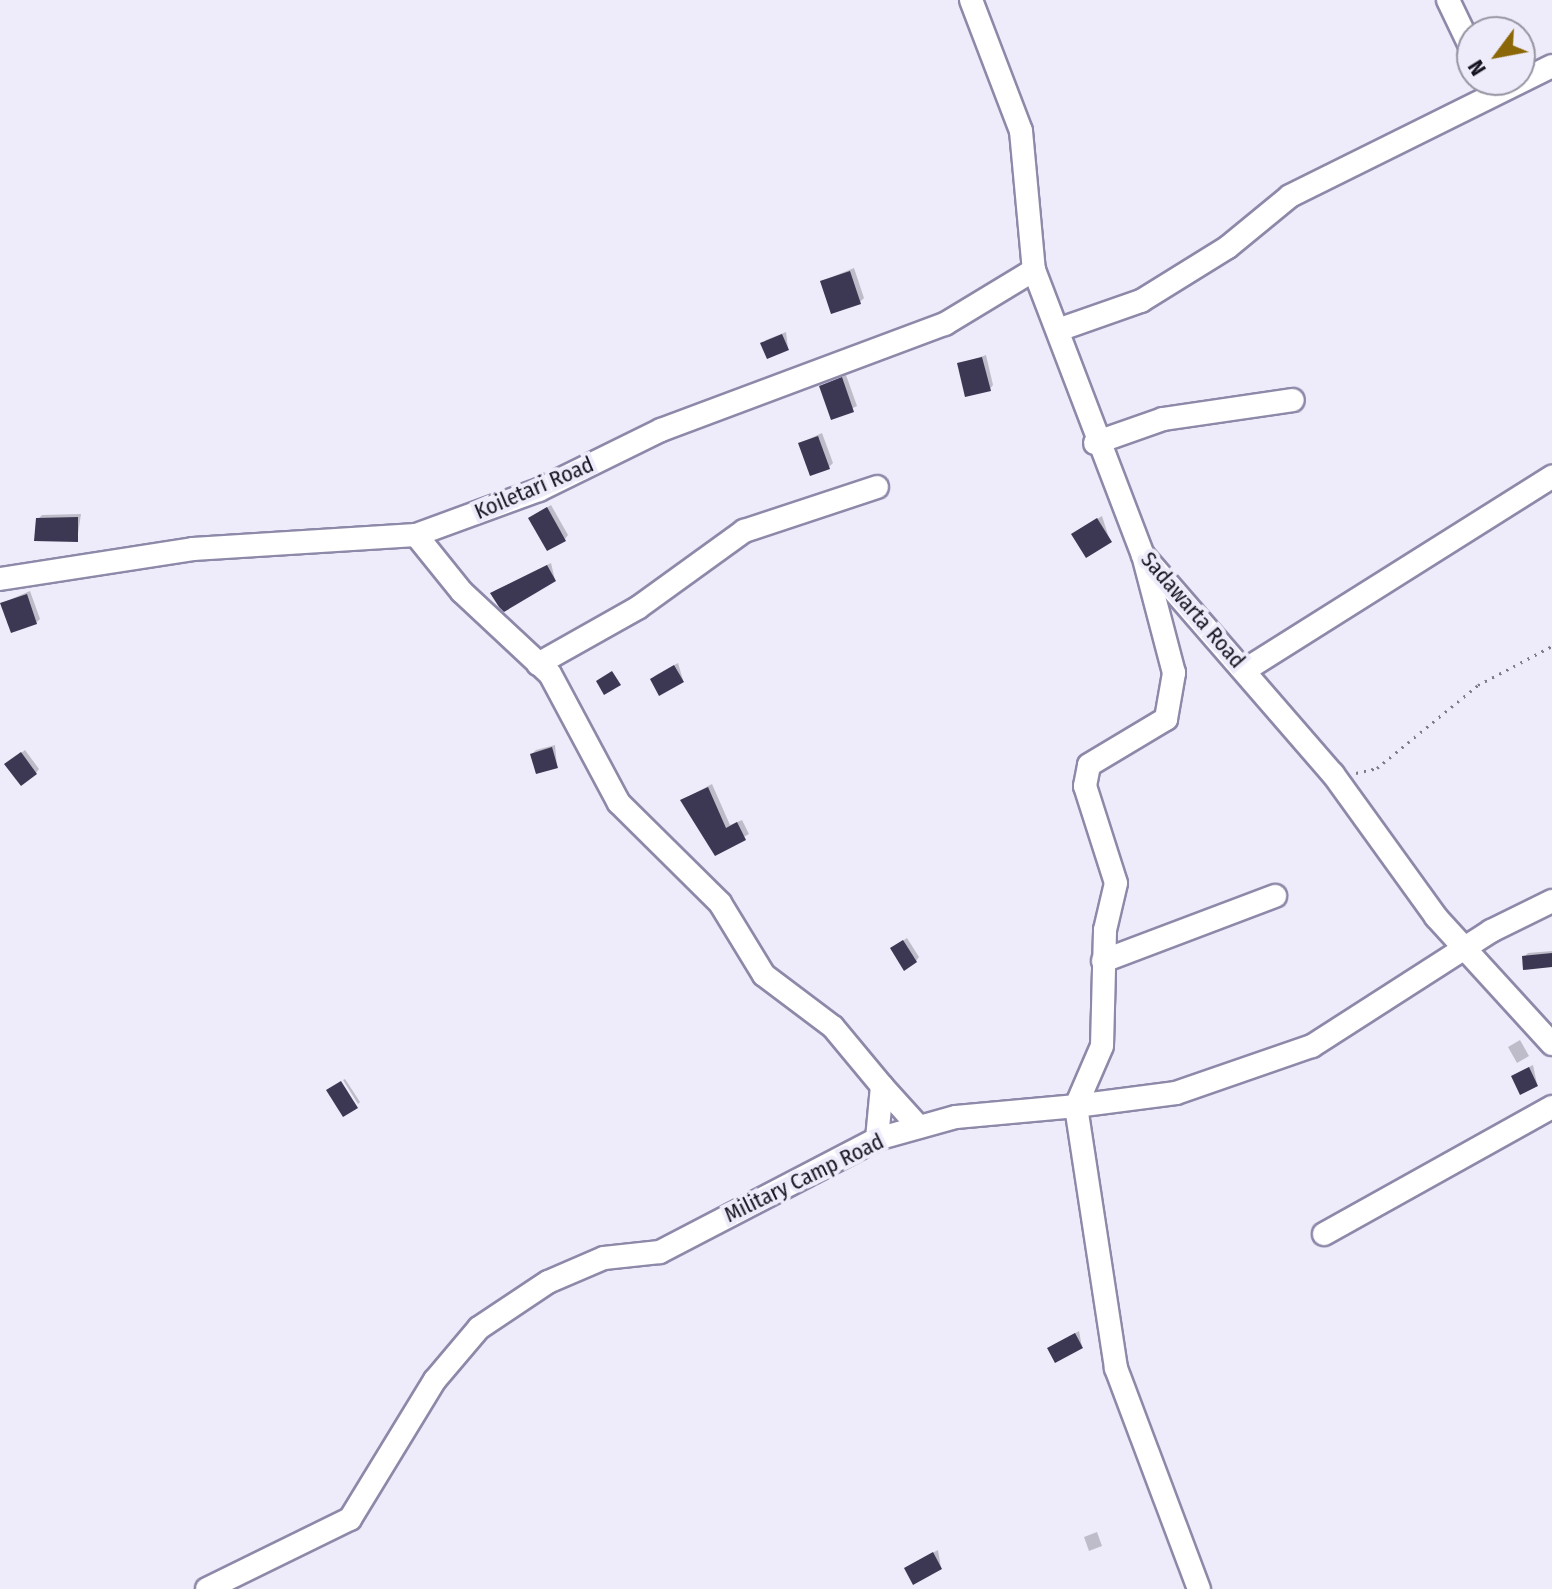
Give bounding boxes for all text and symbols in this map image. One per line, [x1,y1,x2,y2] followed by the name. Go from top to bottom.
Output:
[1456,16,1536,96] north arrow
[1462,55,1492,81] text: N
[470,451,598,525] street label: Koiletari Road
[1135,546,1251,674] street label: Sadawarta Road
[720,1128,888,1228] street label: Military Camp Road

